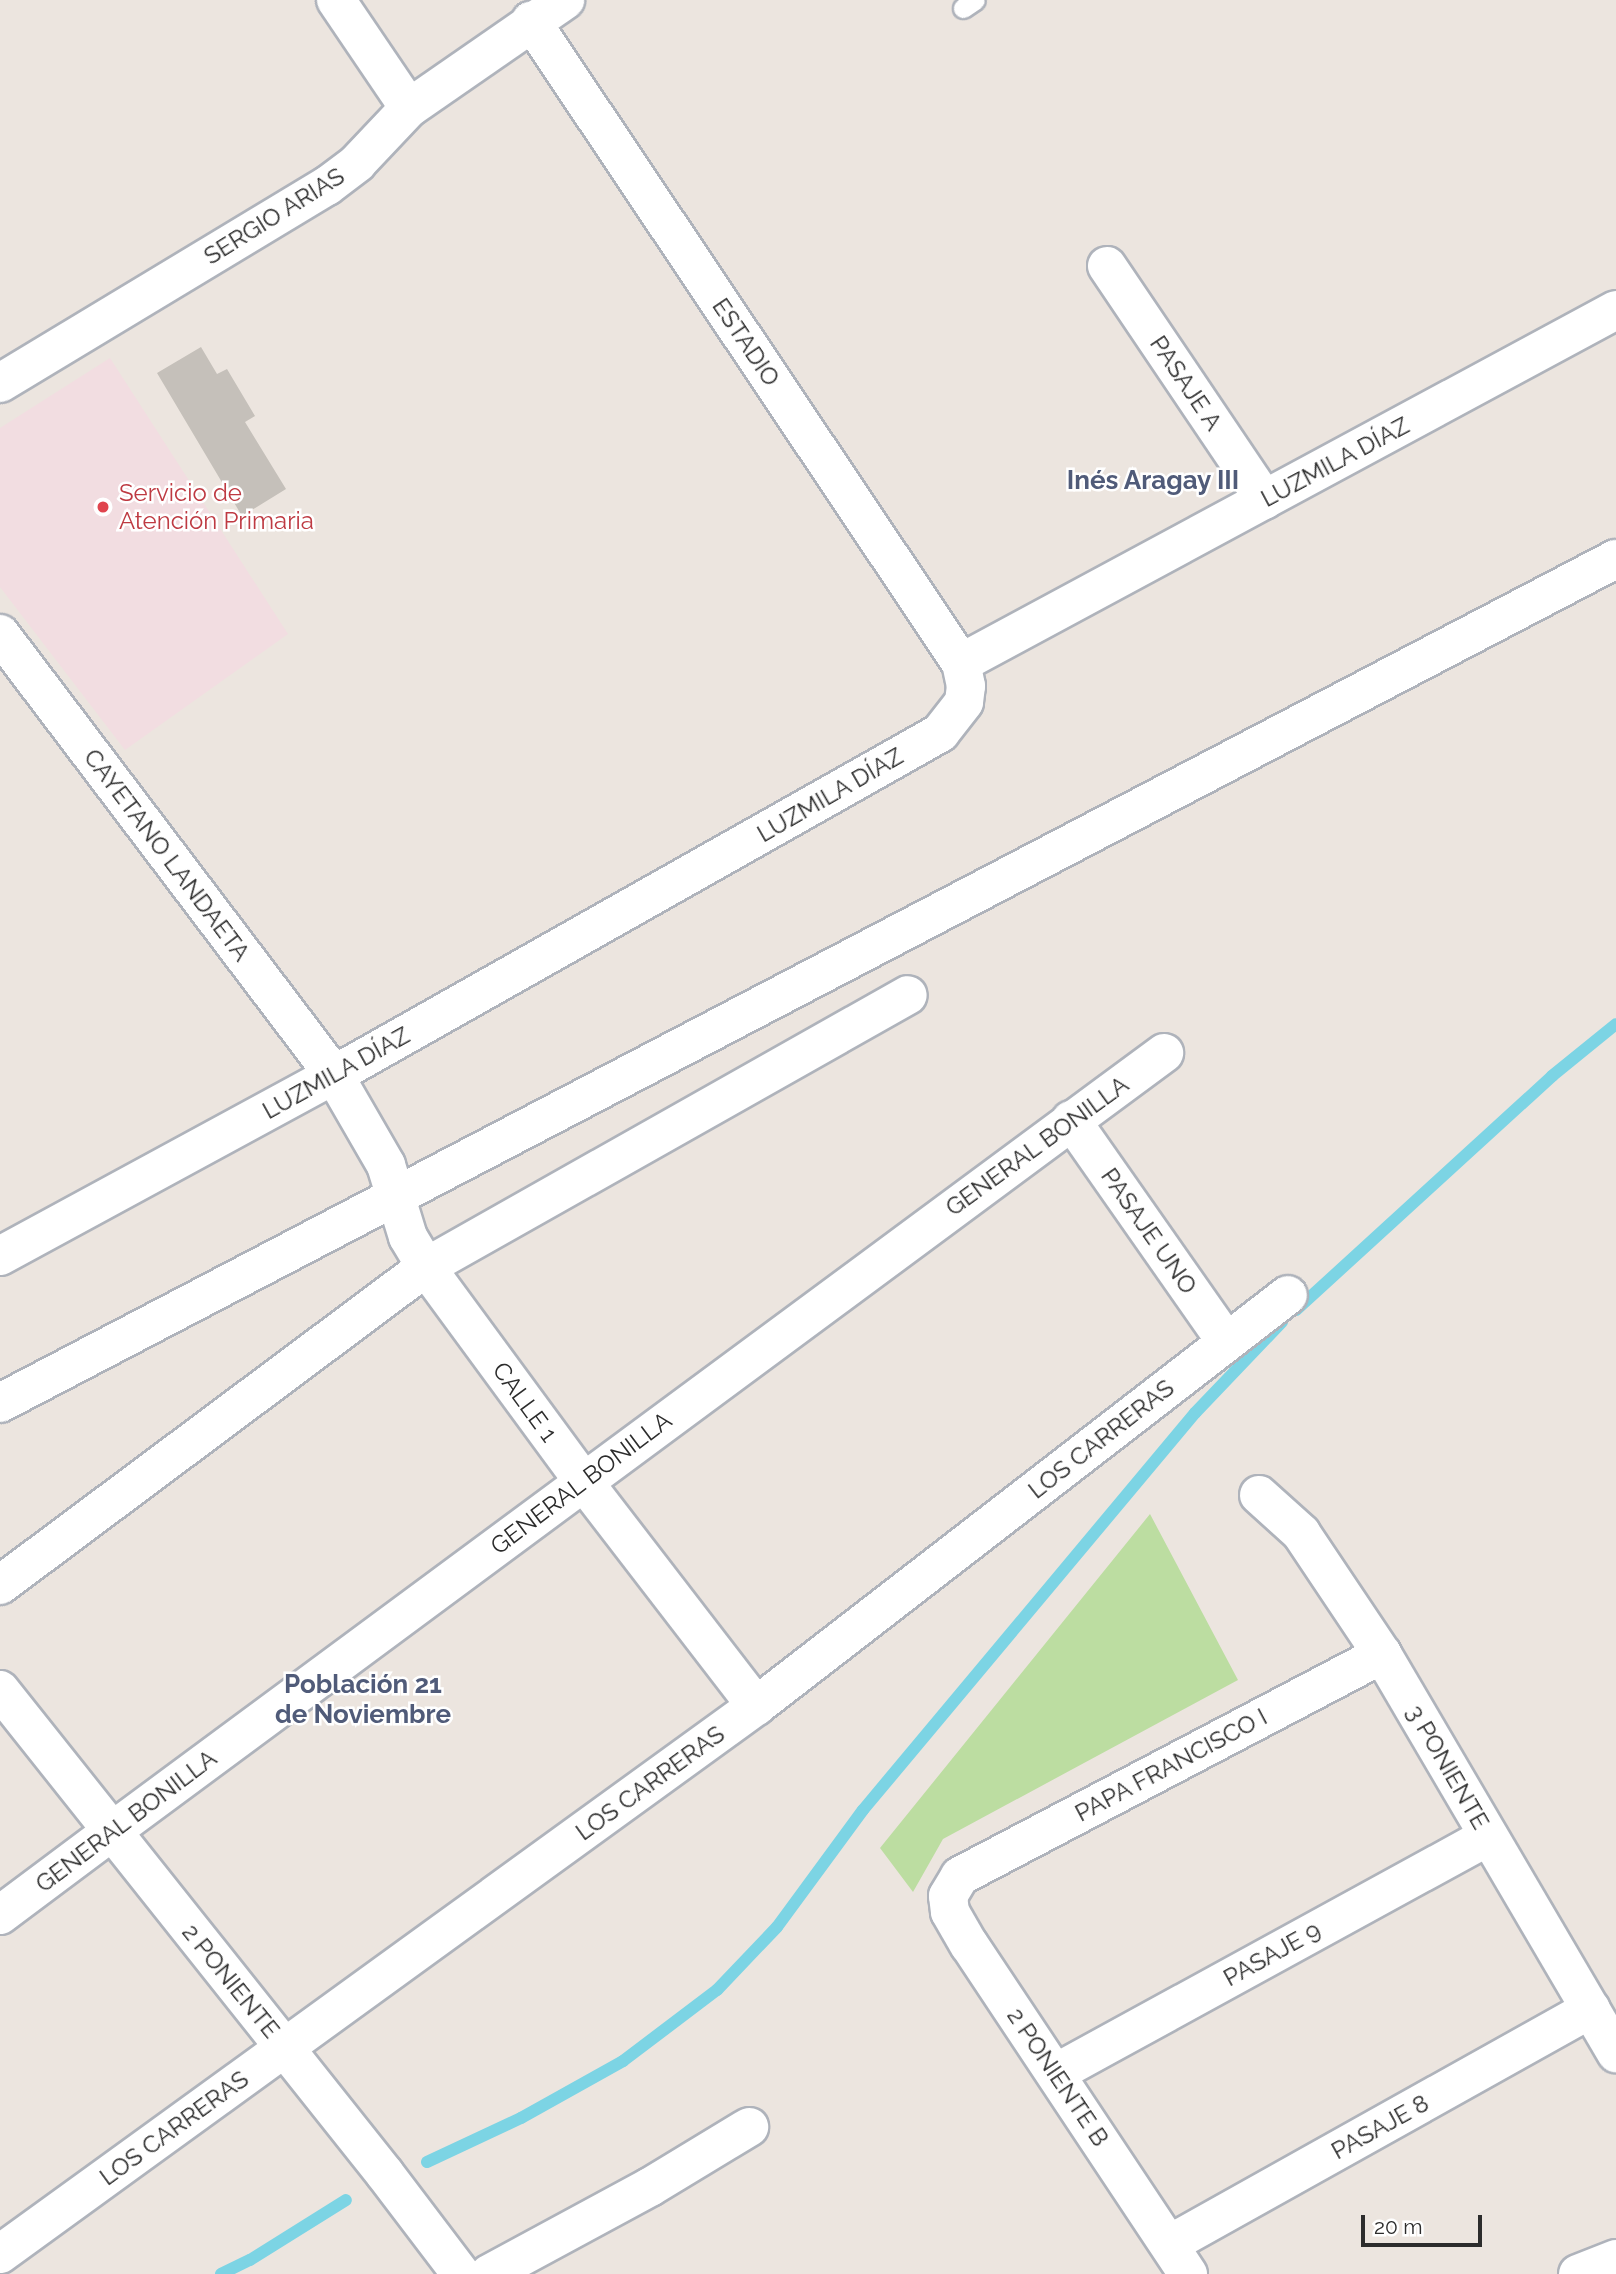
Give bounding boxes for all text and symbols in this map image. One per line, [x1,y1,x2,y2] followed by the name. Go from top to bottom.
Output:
[198,161,350,271] street label: SERGIO ARIAS
[706,293,786,391] street label: ESTADIO
[1144,330,1228,436] street label: PASAJE A
[1256,411,1414,513] street label: LUZMILA DÍAZ
[1066,465,1240,497] district label: Inés Aragay III
[119,479,314,535] place label: Servicio de Atención Primaria
[93,497,113,517] marker: Servicio de Atención Primaria
[752,741,908,849] street label: LUZMILA DÍAZ
[78,743,256,967] street label: CAYETANO LANDAETA
[257,1021,415,1125] street label: LUZMILA DÍAZ
[940,1070,1134,1222] street label: GENERAL BONILLA
[1095,1162,1203,1300] street label: PASAJE UNO
[486,1357,564,1447] street label: CALLE 1
[1023,1373,1179,1505] street label: LOS CARRERAS
[485,1405,677,1561] street label: GENERAL BONILLA
[275,1669,451,1730] district label: Población 21 de Noviembre
[1401,1700,1495,1834] street label: 3 PONIENTE
[1070,1702,1272,1828] street label: PAPA FRANCISCO I
[570,1719,730,1847] street label: LOS CARRERAS
[30,1743,222,1899] street label: GENERAL BONILLA
[1218,1916,1326,1992] street label: PASAJE 9
[176,1918,286,2044] street label: 2 PONIENTE
[1001,2002,1115,2152] street label: 2 PONIENTE B
[94,2064,254,2192] street label: LOS CARRERAS
[1326,2089,1434,2165] street label: PASAJE 8
[1364,2200,1485,2244] scale bar
[1374,2214,1422,2239] text: 20 m

